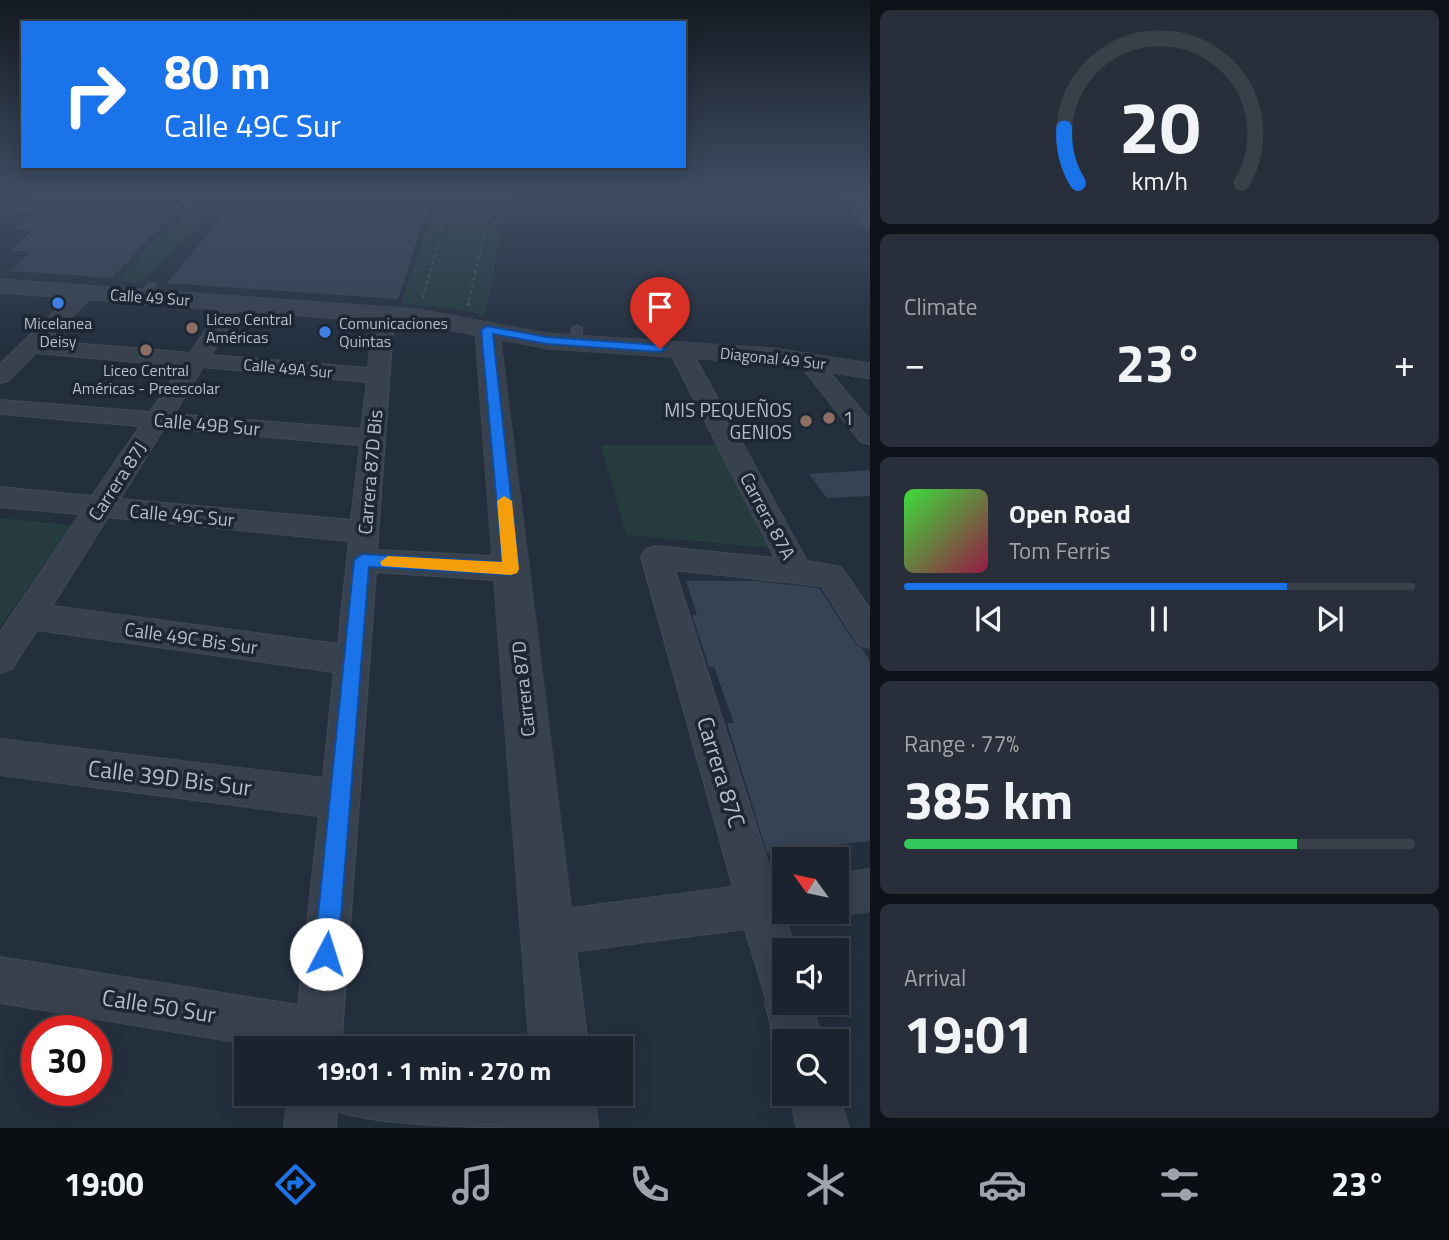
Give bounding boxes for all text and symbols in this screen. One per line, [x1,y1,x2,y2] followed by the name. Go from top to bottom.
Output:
[164,33,271,108] text: 80 m
[49,49,140,140] icon: right
[1119,71,1200,181] text: 20
[164,101,341,149] text: Calle 49C Sur
[1131,162,1188,200] text: km/h
[630,277,690,349] pin
[109,282,191,312] street label: Calle 49 Sur
[641,288,679,326] icon: arrive
[904,289,977,324] text: Climate
[50,295,66,311] marker: Micelanea Deisy
[206,307,292,349] place label: Liceo Central Américas
[24,311,92,353] place label: Micelanea Deisy
[339,311,448,353] place label: Comunicaciones Quintas
[184,320,200,336] marker: Liceo Central Américas
[1116,323,1203,402] text: 23°
[317,324,333,340] marker: Comunicaciones Quintas
[904,334,925,392] text: −
[1394,334,1415,392] text: +
[719,341,828,376] street label: Diagonal 49 Sur
[138,342,154,358] marker: Liceo Central Américas - Preescolar
[242,352,334,384] street label: Calle 49A Sur
[72,358,220,400] place label: Liceo Central Américas - Preescolar
[664,395,792,446] place label: MIS PEQUEÑOS GENIOS
[843,403,854,432] place label: 1
[153,404,262,443] street label: Calle 49B Sur
[350,408,389,536] street label: Carrera 87D Bis
[821,410,837,426] marker: 1
[798,413,814,429] marker: MIS PEQUEÑOS GENIOS
[80,435,153,526] street label: Carrera 87J
[733,467,804,565] street label: Carrera 87A
[1009,494,1131,533] text: Open Road
[128,495,236,534] street label: Calle 49C Sur
[1009,533,1110,568] text: Tom Ferris
[970,600,1008,638] icon: previous
[1140,600,1178,638] icon: pause
[1311,600,1349,638] icon: next
[123,614,260,661] street label: Calle 49C Bis Sur
[503,640,542,738] street label: Carrera 87D
[688,712,755,832] street label: Carrera 87C
[904,726,1019,761] text: Range · 77%
[86,750,254,805] street label: Calle 39D Bis Sur
[904,760,1073,839] text: 385 km
[772,847,849,924] north arrow
[772,847,849,1106] map controls
[289,917,363,991] position arrow
[772,938,849,1015] button: sound
[904,960,966,995] text: Arrival
[100,979,219,1032] street label: Calle 50 Sur
[904,994,1034,1073] text: 19:01
[21,1015,112,1106] speed limit sign: 30
[772,1029,849,1106] button: search
[316,1051,551,1090] text: 19:01 · 1 min · 270 m
[64,1160,144,1208] text: 19:00
[271,1160,320,1209] icon: directions
[448,1160,497,1209] icon: music
[625,1160,674,1209] icon: phone
[801,1160,850,1209] icon: climate
[978,1160,1027,1209] icon: car
[1155,1160,1204,1209] icon: filters
[1331,1160,1385,1208] text: 23°

